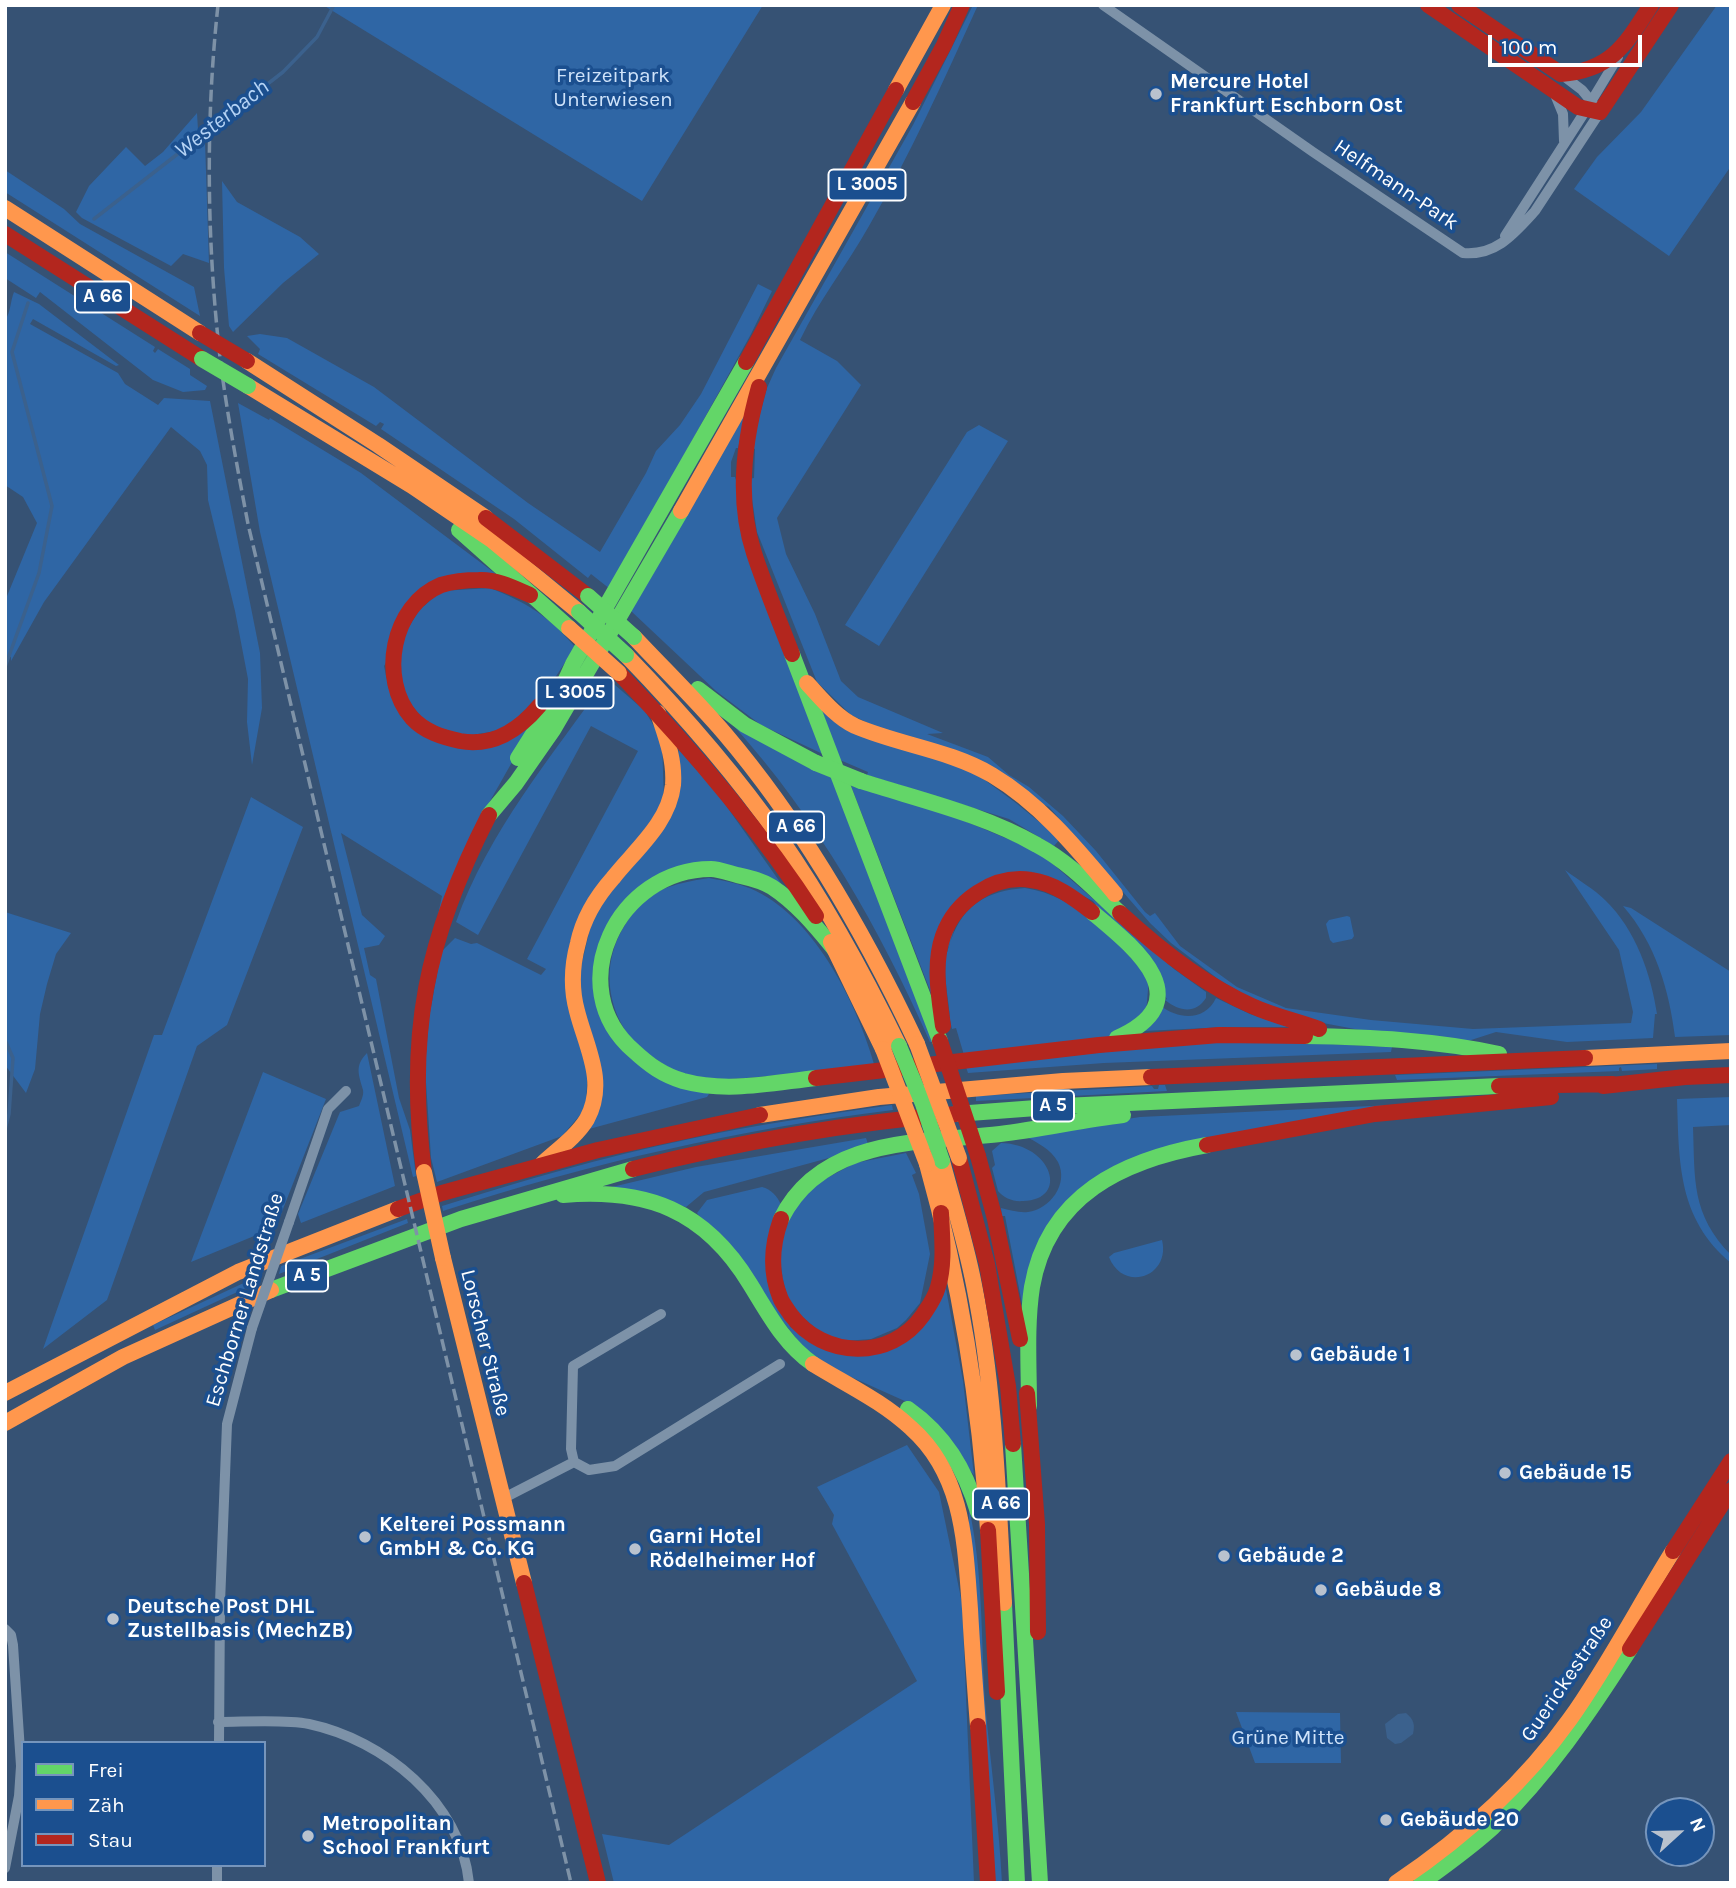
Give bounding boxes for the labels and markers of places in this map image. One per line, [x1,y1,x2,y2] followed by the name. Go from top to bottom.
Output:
[1170,69,1403,119] place label: Mercure Hotel Frankfurt Eschborn Ost
[1148,86,1164,102] marker: Mercure Hotel Frankfurt Eschborn Ost
[1310,1342,1411,1368] place label: Gebäude 1
[1288,1347,1304,1363] marker: Gebäude 1
[1519,1460,1632,1486] place label: Gebäude 15
[1497,1465,1513,1481] marker: Gebäude 15
[379,1512,566,1562] place label: Kelterei Possmann GmbH & Co. KG
[649,1524,815,1574] place label: Garni Hotel Rödelheimer Hof
[357,1529,373,1545] marker: Kelterei Possmann GmbH & Co. KG
[627,1541,643,1557] marker: Garni Hotel Rödelheimer Hof
[1238,1543,1344,1569] place label: Gebäude 2
[1216,1548,1232,1564] marker: Gebäude 2
[1335,1577,1442,1603] place label: Gebäude 8
[1313,1582,1329,1598] marker: Gebäude 8
[127,1594,353,1644] place label: Deutsche Post DHL Zustellbasis (MechZB)
[105,1611,121,1627] marker: Deutsche Post DHL Zustellbasis (MechZB)
[1400,1807,1519,1833] place label: Gebäude 20
[322,1811,490,1861] place label: Metropolitan School Frankfurt
[1378,1812,1394,1828] marker: Gebäude 20
[300,1828,316,1844] marker: Metropolitan School Frankfurt

